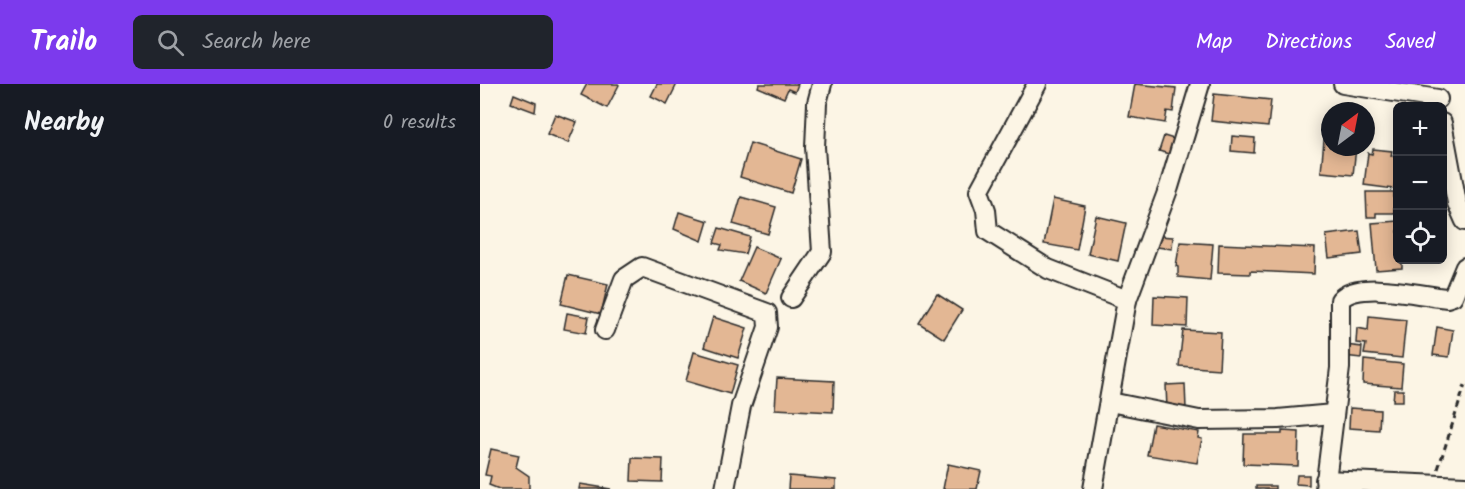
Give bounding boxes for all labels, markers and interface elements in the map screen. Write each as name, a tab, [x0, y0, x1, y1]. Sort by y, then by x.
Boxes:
search box	[133, 15, 553, 69]
text: Trailo	[30, 20, 97, 65]
text: Search here	[202, 25, 311, 60]
icon: search	[154, 26, 187, 59]
text: Map	[1196, 26, 1232, 59]
text: Directions	[1265, 26, 1352, 59]
text: Saved	[1385, 26, 1435, 59]
text: Nearby	[24, 102, 104, 144]
north arrow	[1321, 102, 1375, 156]
map controls	[1393, 102, 1447, 264]
button: +	[1393, 102, 1447, 156]
text: 0 results	[383, 107, 456, 139]
button: −	[1393, 156, 1447, 210]
button: locate	[1393, 210, 1447, 264]

